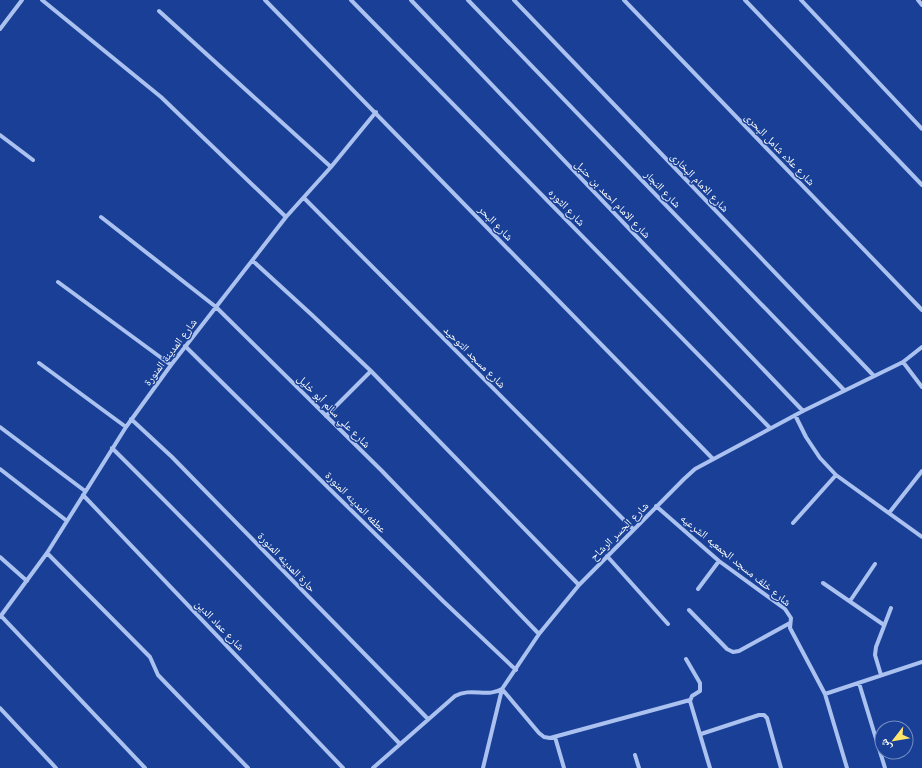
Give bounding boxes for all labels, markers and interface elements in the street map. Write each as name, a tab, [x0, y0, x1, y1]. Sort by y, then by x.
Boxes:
street label: شارع علاء شامل البحرى	[742, 110, 818, 188]
street label: شارع الامام البخارى	[668, 149, 732, 215]
street label: شارع الامام احمد بن حنبل	[572, 157, 654, 241]
street label: شارع النجار	[641, 167, 684, 211]
street label: شارع الثوره	[546, 185, 588, 229]
street label: شارع البحر	[475, 202, 516, 244]
street label: شارع المدينة المنورة	[140, 316, 200, 388]
street label: شارع مسجد التوحيد	[441, 323, 509, 391]
street label: شارع علي سالم أبو خليل	[293, 371, 374, 452]
street label: عطفه المدينه المنورة	[322, 468, 390, 536]
street label: شارع الجسر الرشاح	[587, 499, 651, 563]
street label: شارع خلف مسجد الجمعيه الشرعيه	[678, 511, 794, 609]
street label: حارة المدينه المنورة	[255, 529, 319, 595]
street label: شارع عماد الدين	[192, 597, 248, 653]
north arrow	[874, 720, 914, 760]
text: ش	[876, 736, 895, 754]

